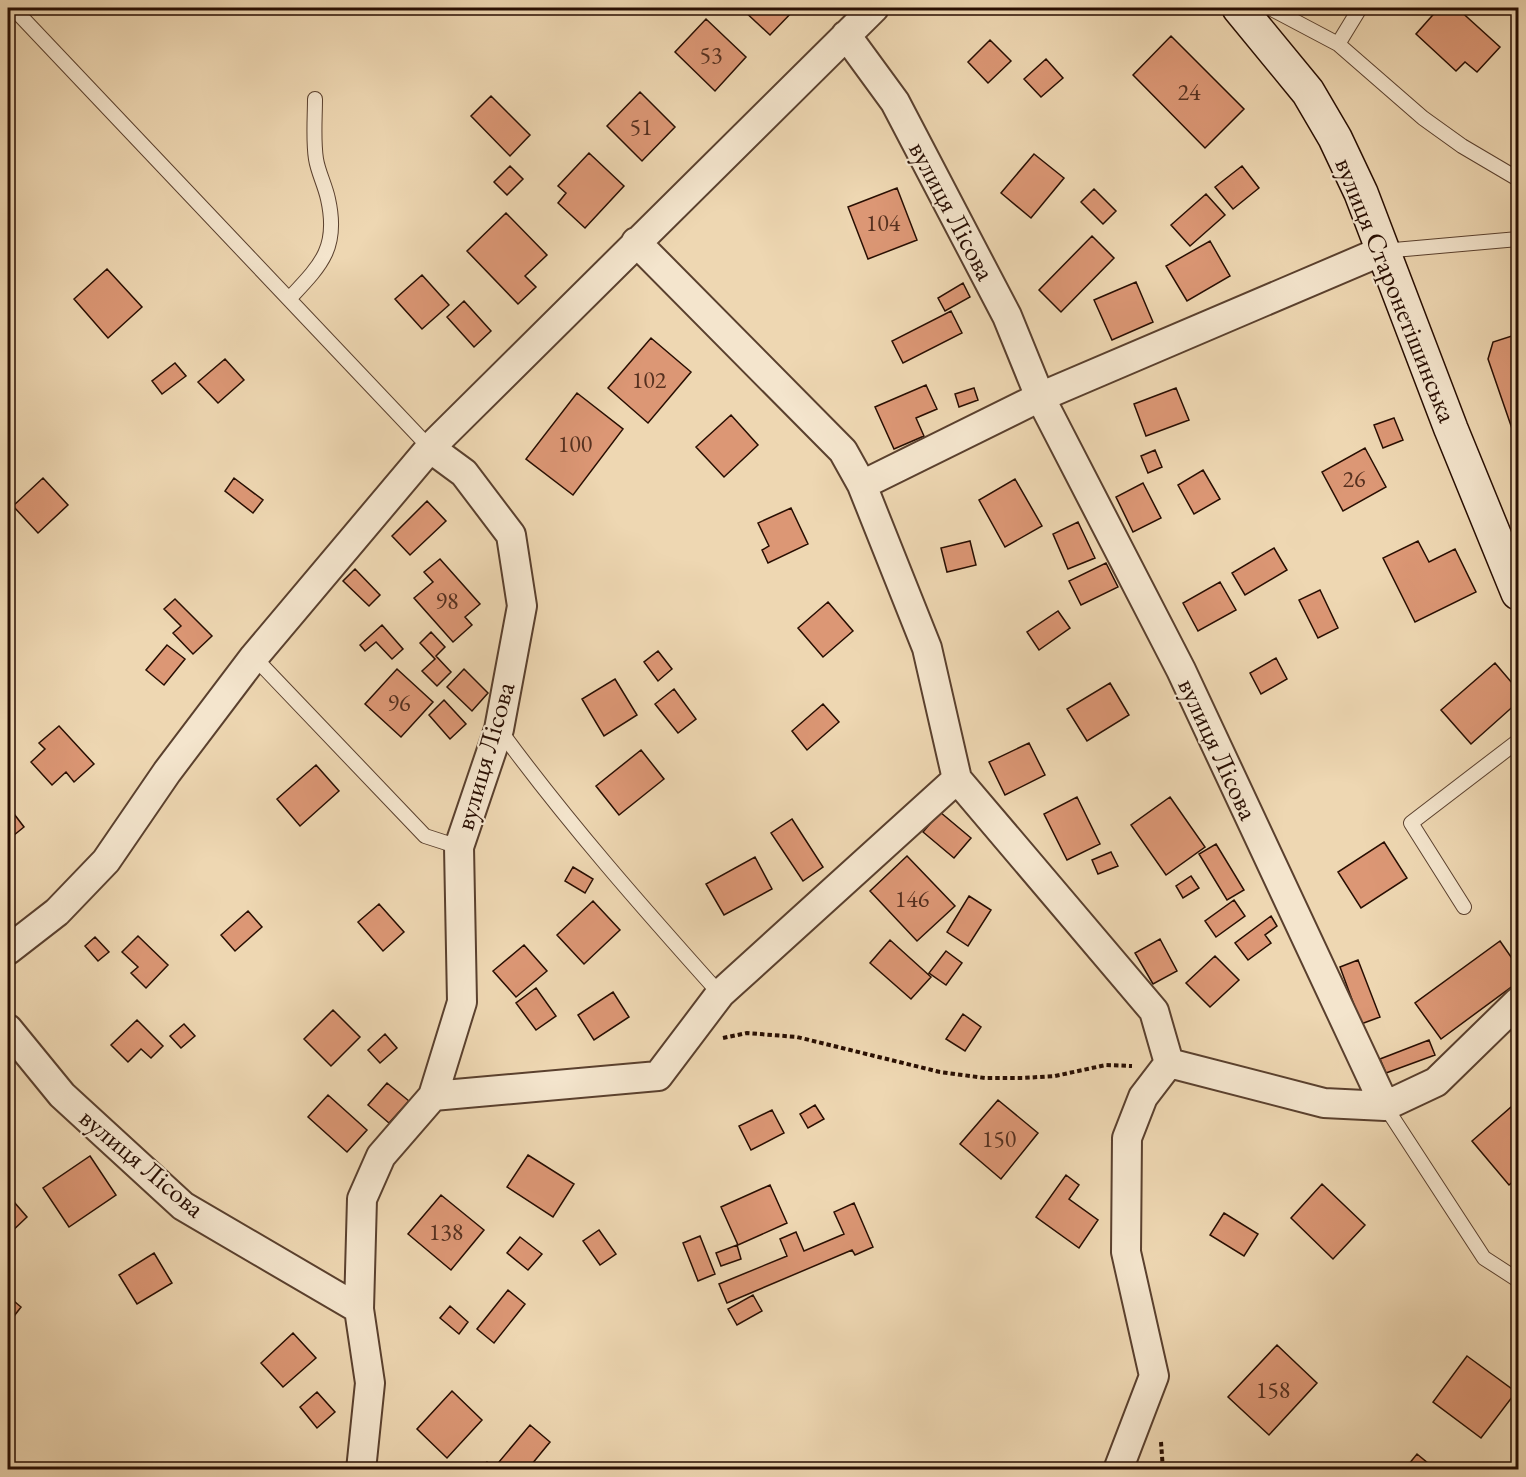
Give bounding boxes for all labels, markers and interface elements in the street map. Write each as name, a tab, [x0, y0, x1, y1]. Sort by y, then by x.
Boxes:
house number: 53	[699, 39, 723, 70]
house number: 24	[1177, 76, 1201, 107]
house number: 51	[629, 111, 653, 142]
street label: вулиця Лісова	[901, 135, 1004, 287]
street label: вулиця Старонетішинська	[1327, 152, 1466, 428]
house number: 104	[866, 207, 901, 238]
house number: 102	[632, 364, 667, 395]
house number: 100	[558, 428, 592, 459]
house number: 26	[1342, 463, 1366, 494]
house number: 98	[435, 585, 459, 616]
street label: вулиця Лісова	[1170, 672, 1267, 826]
street label: вулиця Лісова	[447, 677, 522, 834]
house number: 96	[387, 687, 411, 718]
house number: 146	[895, 883, 929, 914]
street label: вулиця Лісова	[73, 1100, 212, 1225]
house number: 150	[982, 1123, 1016, 1154]
house number: 138	[429, 1216, 463, 1247]
house number: 158	[1256, 1374, 1290, 1405]

